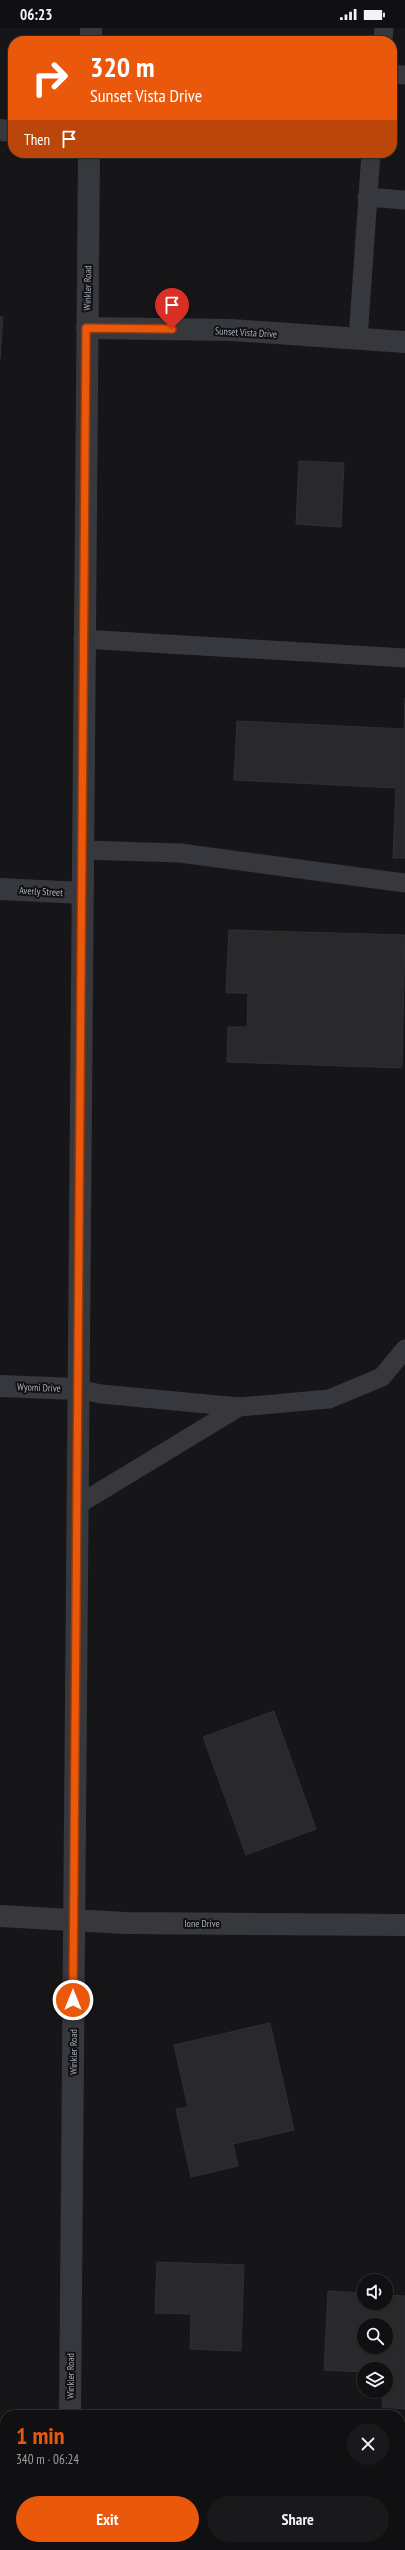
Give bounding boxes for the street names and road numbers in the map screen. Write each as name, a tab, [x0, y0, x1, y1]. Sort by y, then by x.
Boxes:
street label: Winkler Road	[81, 265, 94, 311]
street label: Sunset Vista Drive	[214, 324, 277, 341]
street label: Averly Street	[19, 884, 63, 899]
street label: Wyomi Drive	[17, 1380, 61, 1395]
street label: Ione Drive	[184, 1917, 220, 1930]
street label: Winkler Road	[67, 2029, 80, 2075]
street label: Winkler Road	[64, 2353, 77, 2399]

